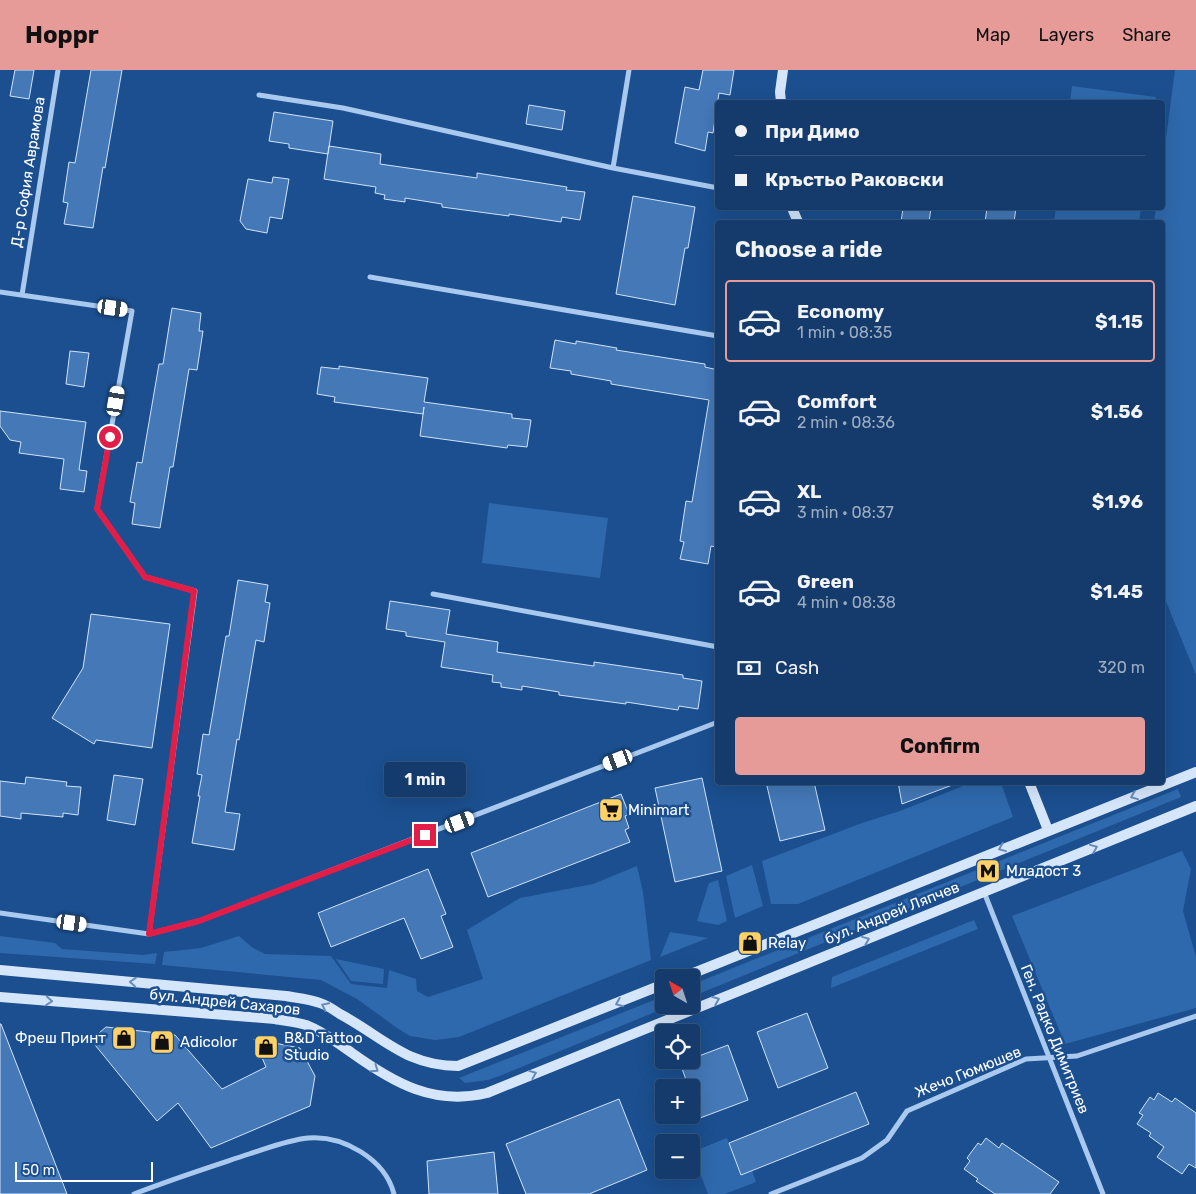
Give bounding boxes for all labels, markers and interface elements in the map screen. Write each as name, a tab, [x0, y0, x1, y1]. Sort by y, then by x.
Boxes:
text: Hoppr	[25, 21, 99, 49]
text: Map	[976, 24, 1011, 46]
text: Layers	[1039, 24, 1094, 46]
text: Share	[1122, 24, 1171, 46]
street label: Д-р София Аврамова	[7, 95, 49, 249]
text: При Димо	[765, 120, 860, 143]
text: Кръстьо Раковски	[765, 168, 944, 191]
text: Choose a ride	[735, 236, 882, 263]
car	[97, 298, 128, 318]
icon: car	[737, 299, 782, 344]
text: Economy	[797, 300, 884, 323]
text: $1.15	[1095, 310, 1143, 333]
text: 1 min · 08:35	[797, 323, 892, 342]
car	[106, 385, 125, 417]
icon: car	[737, 389, 782, 434]
text: Comfort	[797, 390, 877, 413]
text: $1.56	[1091, 400, 1143, 423]
text: 2 min · 08:36	[797, 413, 895, 432]
route start	[99, 426, 121, 448]
icon: car	[737, 479, 782, 524]
text: XL	[797, 480, 821, 503]
text: $1.96	[1092, 490, 1143, 513]
text: 3 min · 08:37	[797, 503, 894, 522]
icon: car	[737, 569, 782, 614]
text: Green	[797, 570, 854, 593]
text: $1.45	[1090, 580, 1143, 603]
text: 4 min · 08:38	[797, 593, 896, 612]
icon: cash	[735, 654, 763, 682]
text: Cash	[775, 656, 819, 679]
text: 320 m	[1098, 658, 1145, 677]
button: Confirm	[735, 717, 1145, 775]
car	[601, 748, 634, 772]
callout: 1 min	[384, 762, 466, 798]
text: 1 min	[405, 770, 445, 789]
one-way arrow	[1131, 790, 1139, 800]
supermarket icon: Minimart	[598, 797, 624, 823]
place label: Minimart	[628, 801, 690, 819]
car	[443, 810, 476, 834]
route end	[414, 824, 436, 846]
one-way arrow	[999, 843, 1007, 853]
one-way arrow	[1089, 843, 1098, 854]
metro station icon: Младост 3	[975, 858, 1001, 884]
place label: Младост 3	[1006, 862, 1081, 880]
street label: бул. Андрей Ляпчев	[822, 878, 962, 948]
car	[56, 913, 87, 933]
shop icon: Relay	[737, 930, 763, 956]
place label: Relay	[768, 934, 806, 952]
one-way arrow	[861, 935, 870, 946]
street label: Ген. Радко Димитриев	[1017, 962, 1093, 1116]
north arrow	[655, 969, 700, 1014]
map controls	[655, 969, 700, 1179]
one-way arrow	[128, 977, 136, 988]
street label: бул. Андрей Сахаров	[149, 985, 301, 1019]
one-way arrow	[45, 995, 53, 1006]
one-way arrow	[711, 996, 720, 1007]
one-way arrow	[615, 997, 623, 1007]
one-way arrow	[322, 1002, 331, 1012]
button: locate	[655, 1024, 700, 1069]
shop icon: Фреш Принт	[111, 1025, 137, 1051]
place label: Фреш Принт	[15, 1029, 106, 1047]
shop icon: Adicolor	[149, 1029, 175, 1055]
place label: B&D Tattoo Studio	[284, 1029, 363, 1064]
place label: Adicolor	[180, 1033, 238, 1051]
shop icon: B&D Tattoo Studio	[253, 1034, 279, 1060]
street label: Жечо Гюмюшев	[912, 1042, 1024, 1102]
one-way arrow	[369, 1063, 379, 1072]
one-way arrow	[528, 1070, 536, 1080]
button: +	[655, 1079, 700, 1124]
button: −	[655, 1134, 700, 1179]
scale bar	[15, 1159, 152, 1182]
text: 50 m	[22, 1162, 55, 1179]

